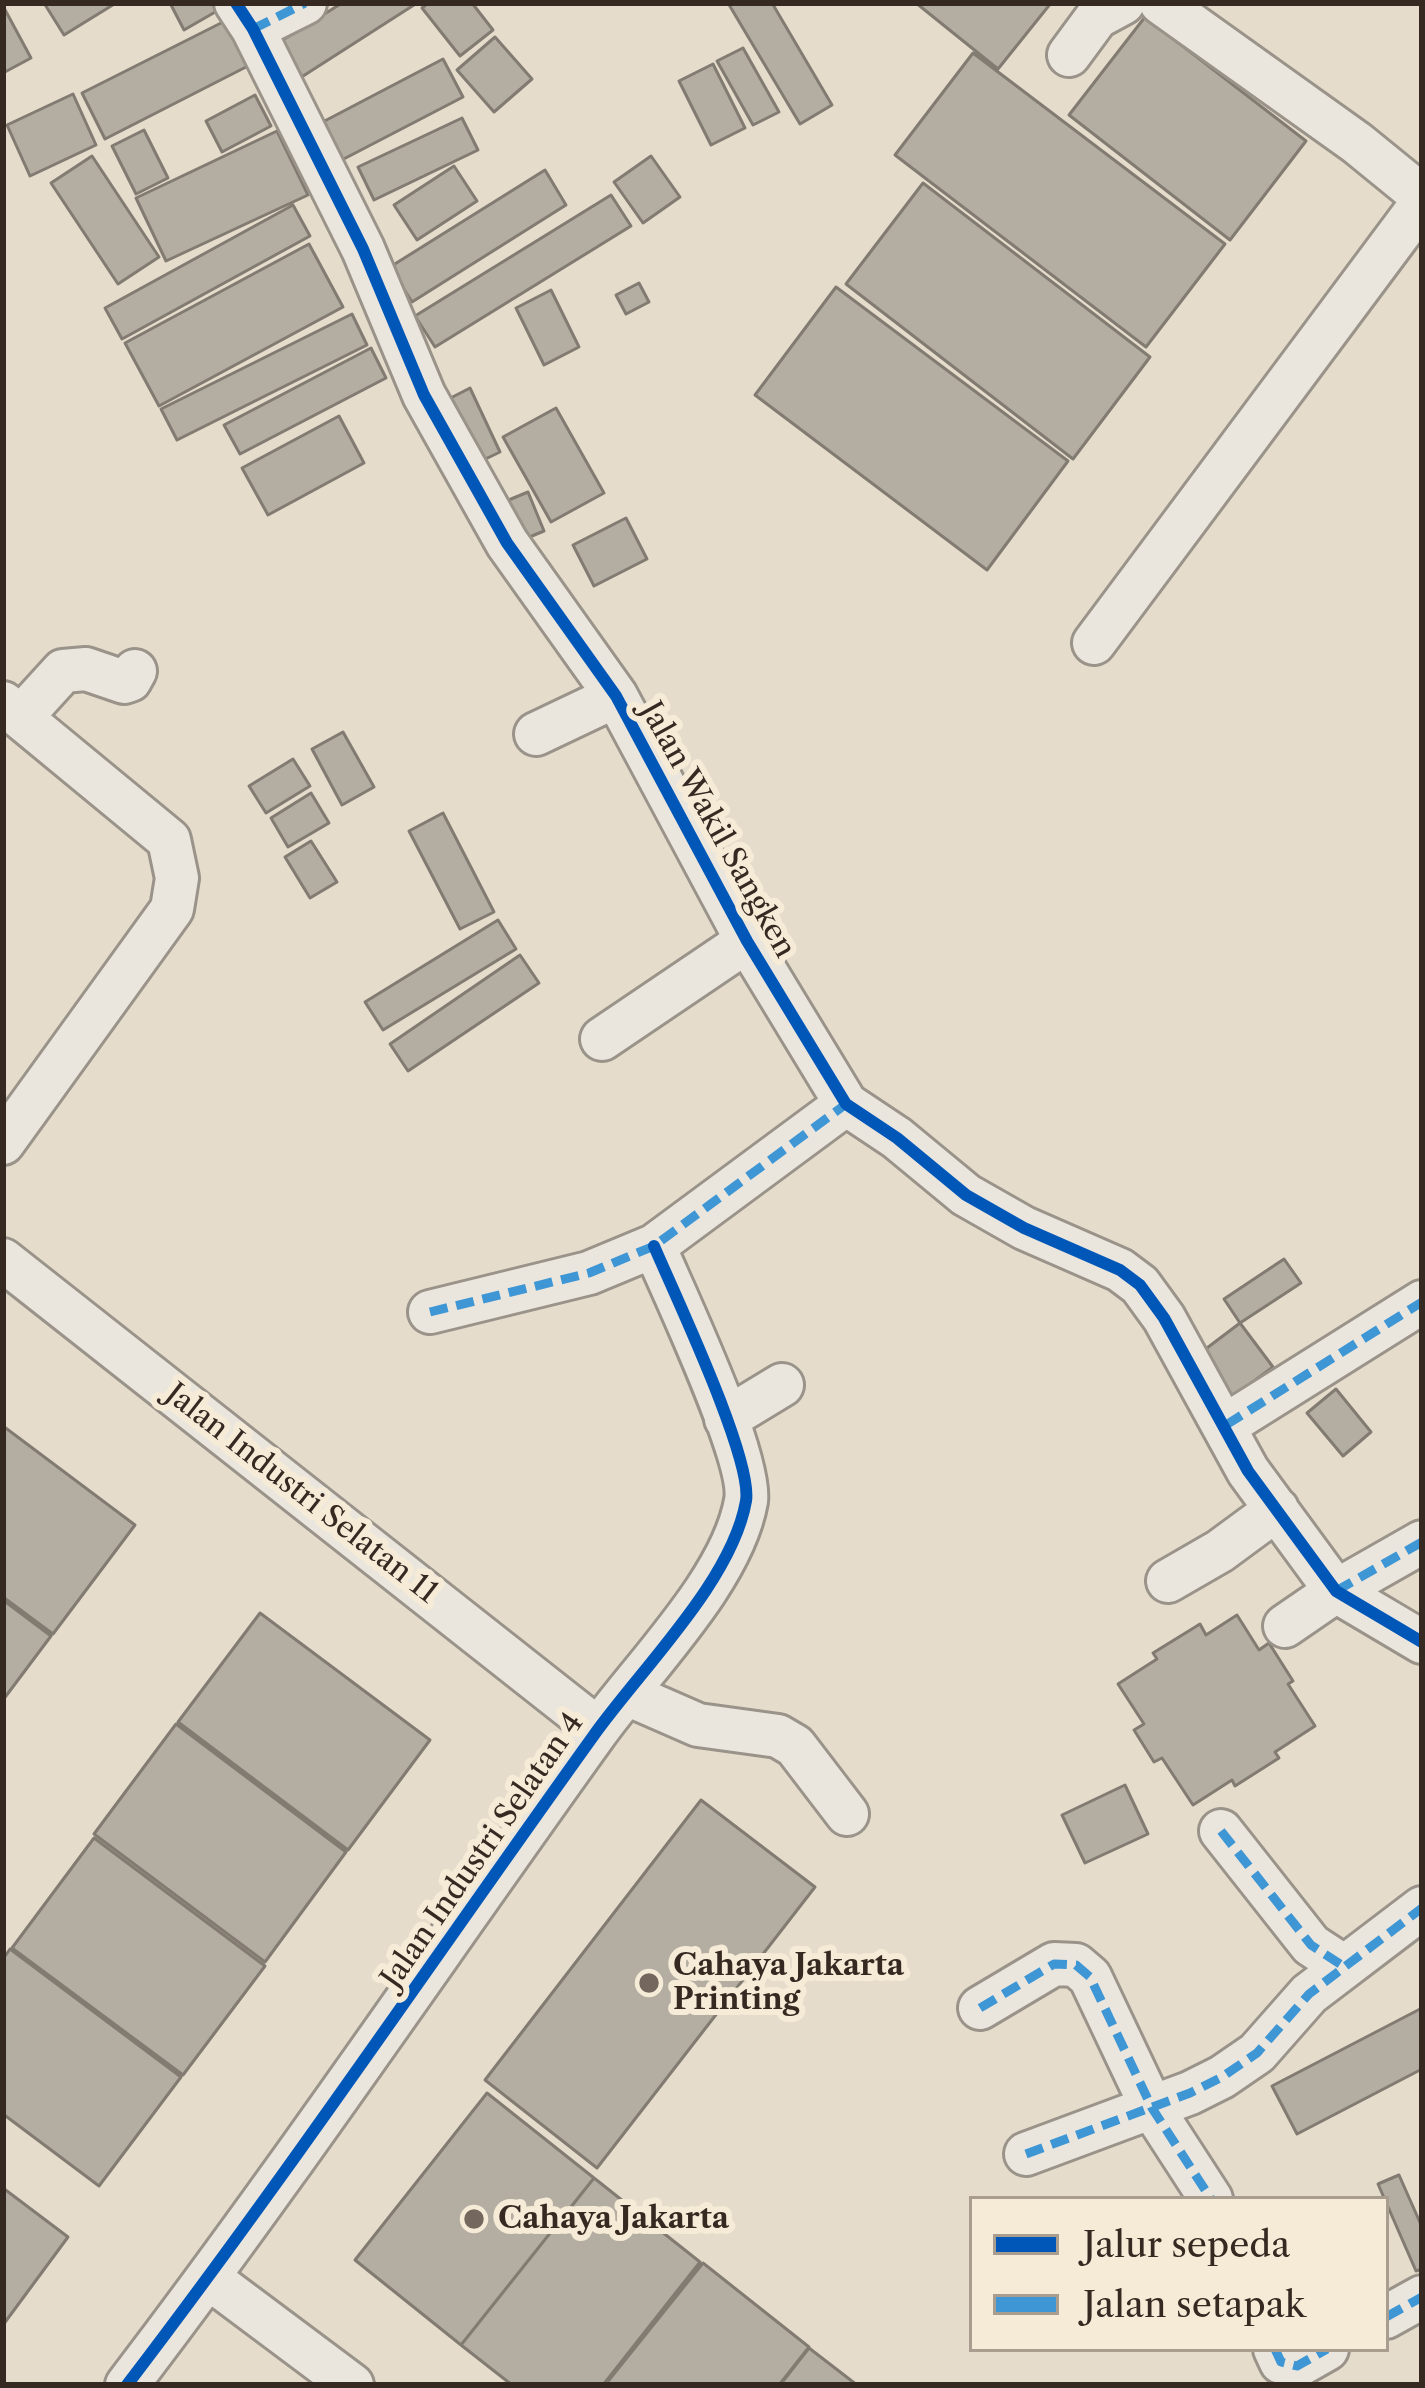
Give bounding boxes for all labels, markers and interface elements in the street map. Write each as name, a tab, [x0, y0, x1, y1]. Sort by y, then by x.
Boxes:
street label: Jalan Wakil Sangken	[632, 696, 802, 964]
street label: Jalan Industri Selatan 11	[158, 1377, 444, 1611]
street label: Jalan Industri Selatan 4	[374, 1706, 592, 1996]
place label: Cahaya Jakarta Printing	[673, 1948, 904, 2018]
marker: Cahaya Jakarta Printing	[636, 1970, 662, 1996]
legend	[969, 2196, 1389, 2352]
place label: Cahaya Jakarta	[498, 2201, 729, 2237]
marker: Cahaya Jakarta	[461, 2206, 487, 2232]
text: Jalur sepeda	[1083, 2222, 1290, 2266]
text: Jalan setapak	[1083, 2282, 1306, 2326]

